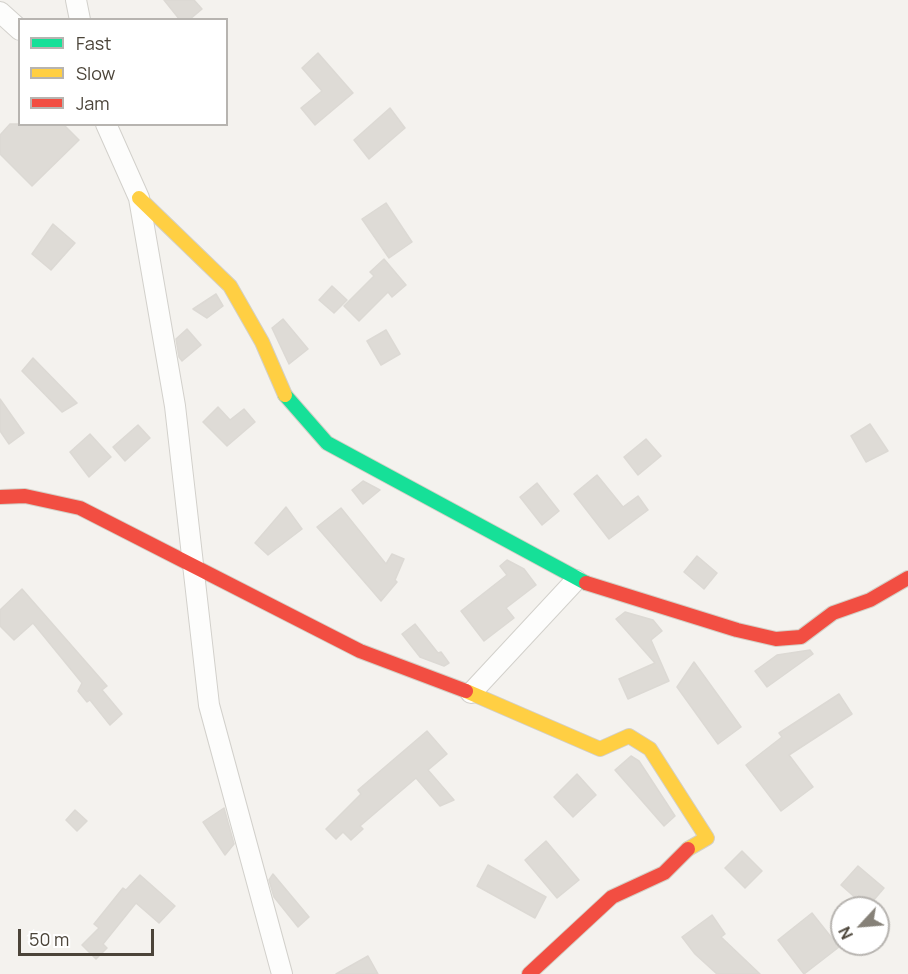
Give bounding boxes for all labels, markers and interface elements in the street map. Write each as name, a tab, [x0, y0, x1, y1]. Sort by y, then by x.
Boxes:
legend	[18, 18, 228, 126]
text: Fast	[76, 31, 111, 55]
text: Slow	[76, 61, 115, 85]
text: Jam	[76, 91, 110, 115]
north arrow	[830, 896, 890, 956]
scale bar	[21, 917, 158, 955]
text: N	[833, 923, 858, 943]
text: 50 m	[29, 927, 69, 951]

